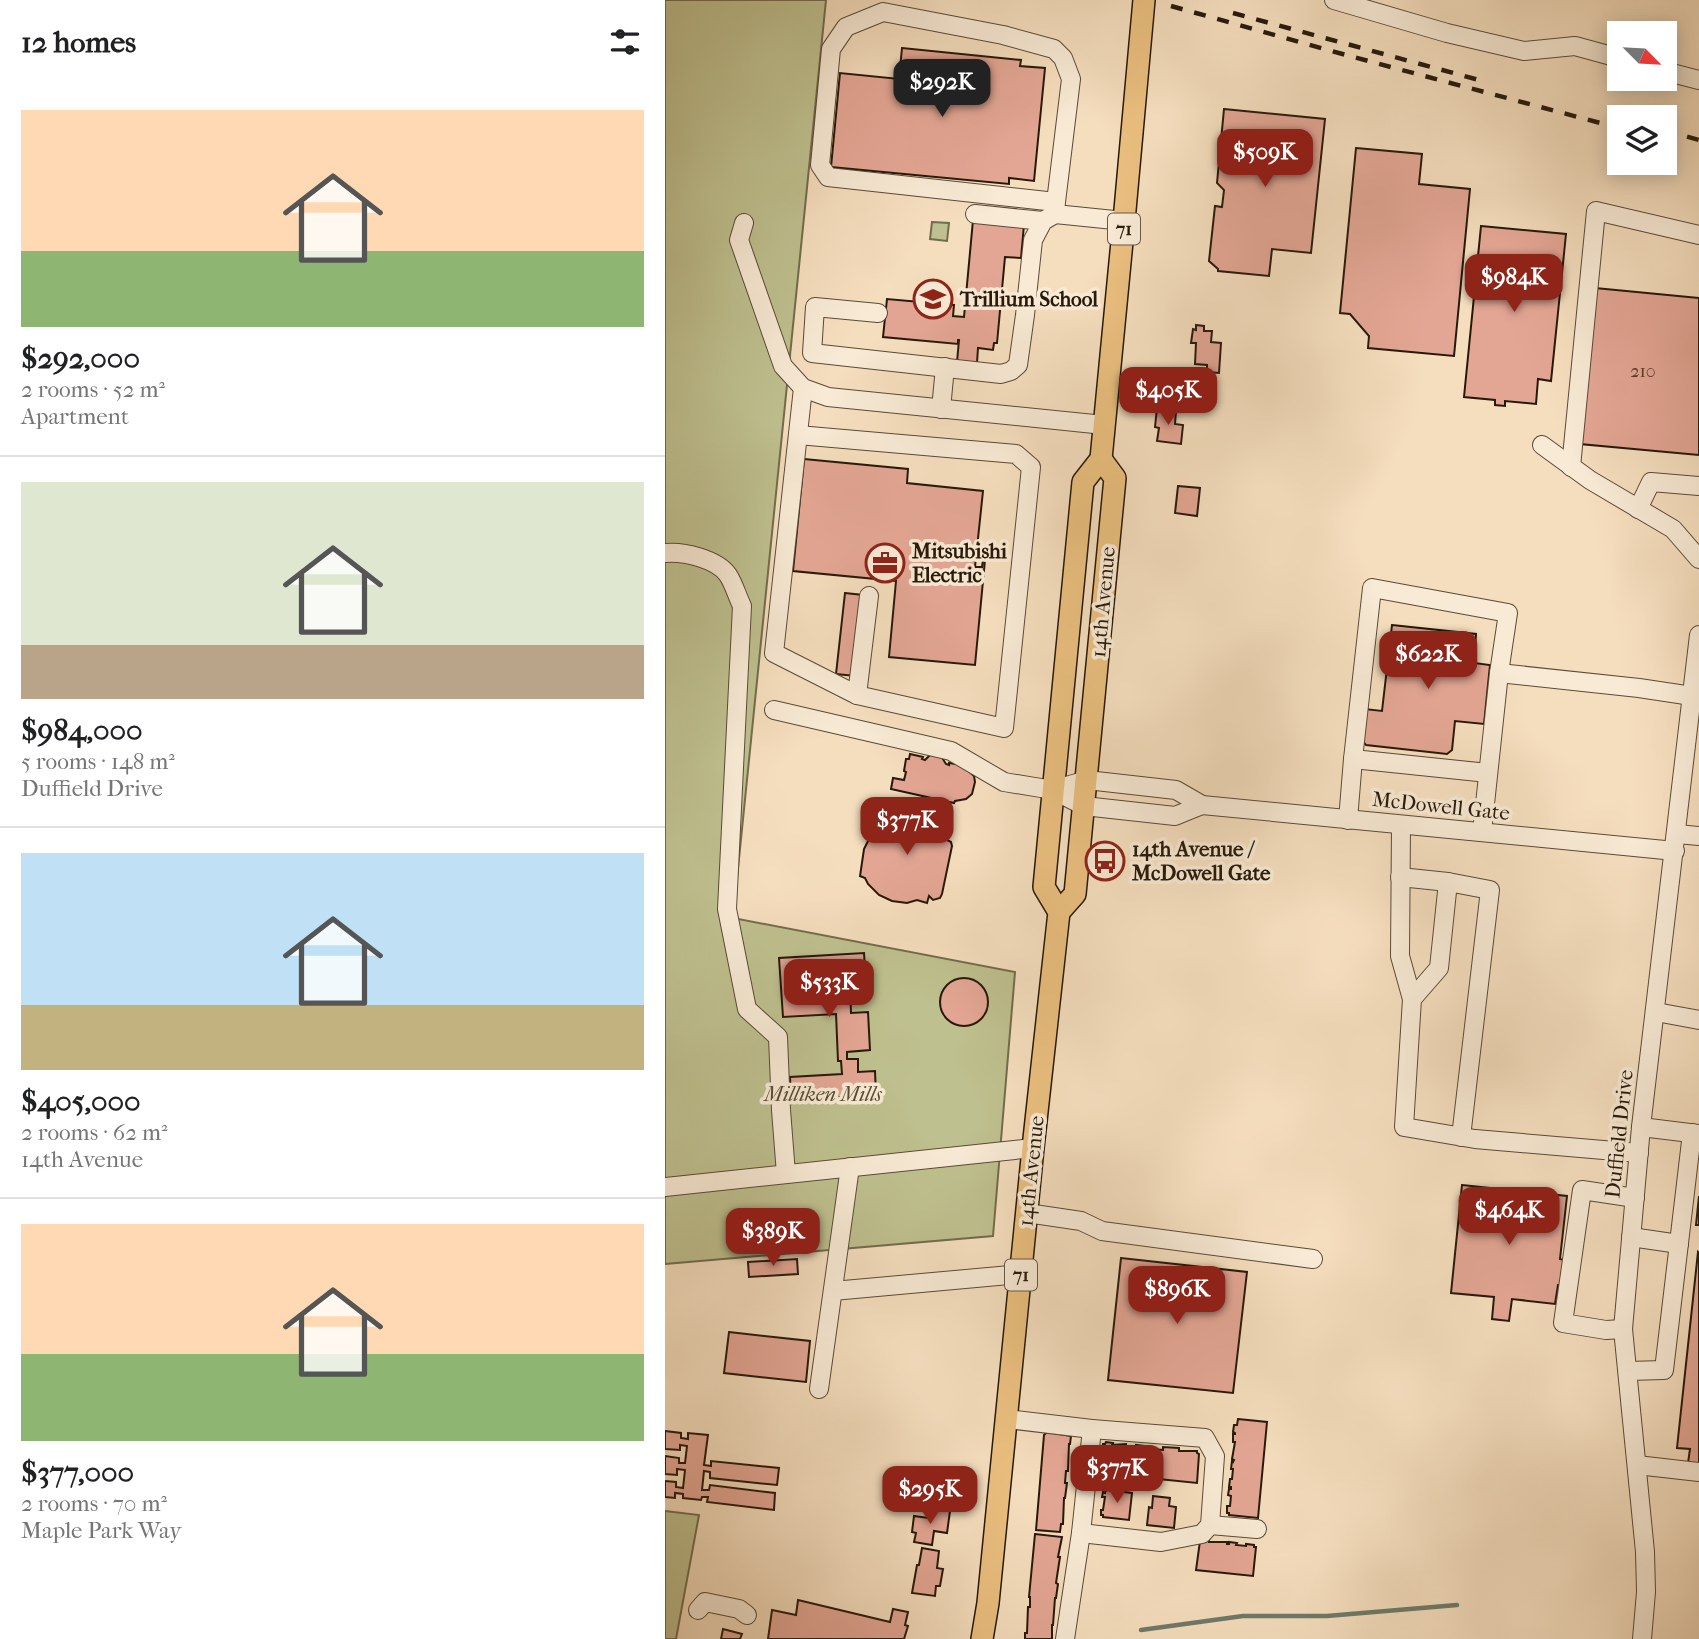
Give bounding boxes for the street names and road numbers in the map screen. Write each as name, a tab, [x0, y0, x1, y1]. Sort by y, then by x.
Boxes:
road number: 71	[1108, 214, 1140, 244]
street label: 14th Avenue	[1086, 545, 1120, 659]
street label: McDowell Gate	[1371, 787, 1511, 825]
street label: Duffield Drive	[1600, 1068, 1638, 1200]
street label: 14th Avenue	[1013, 1114, 1049, 1228]
road number: 71	[1005, 1260, 1037, 1290]

